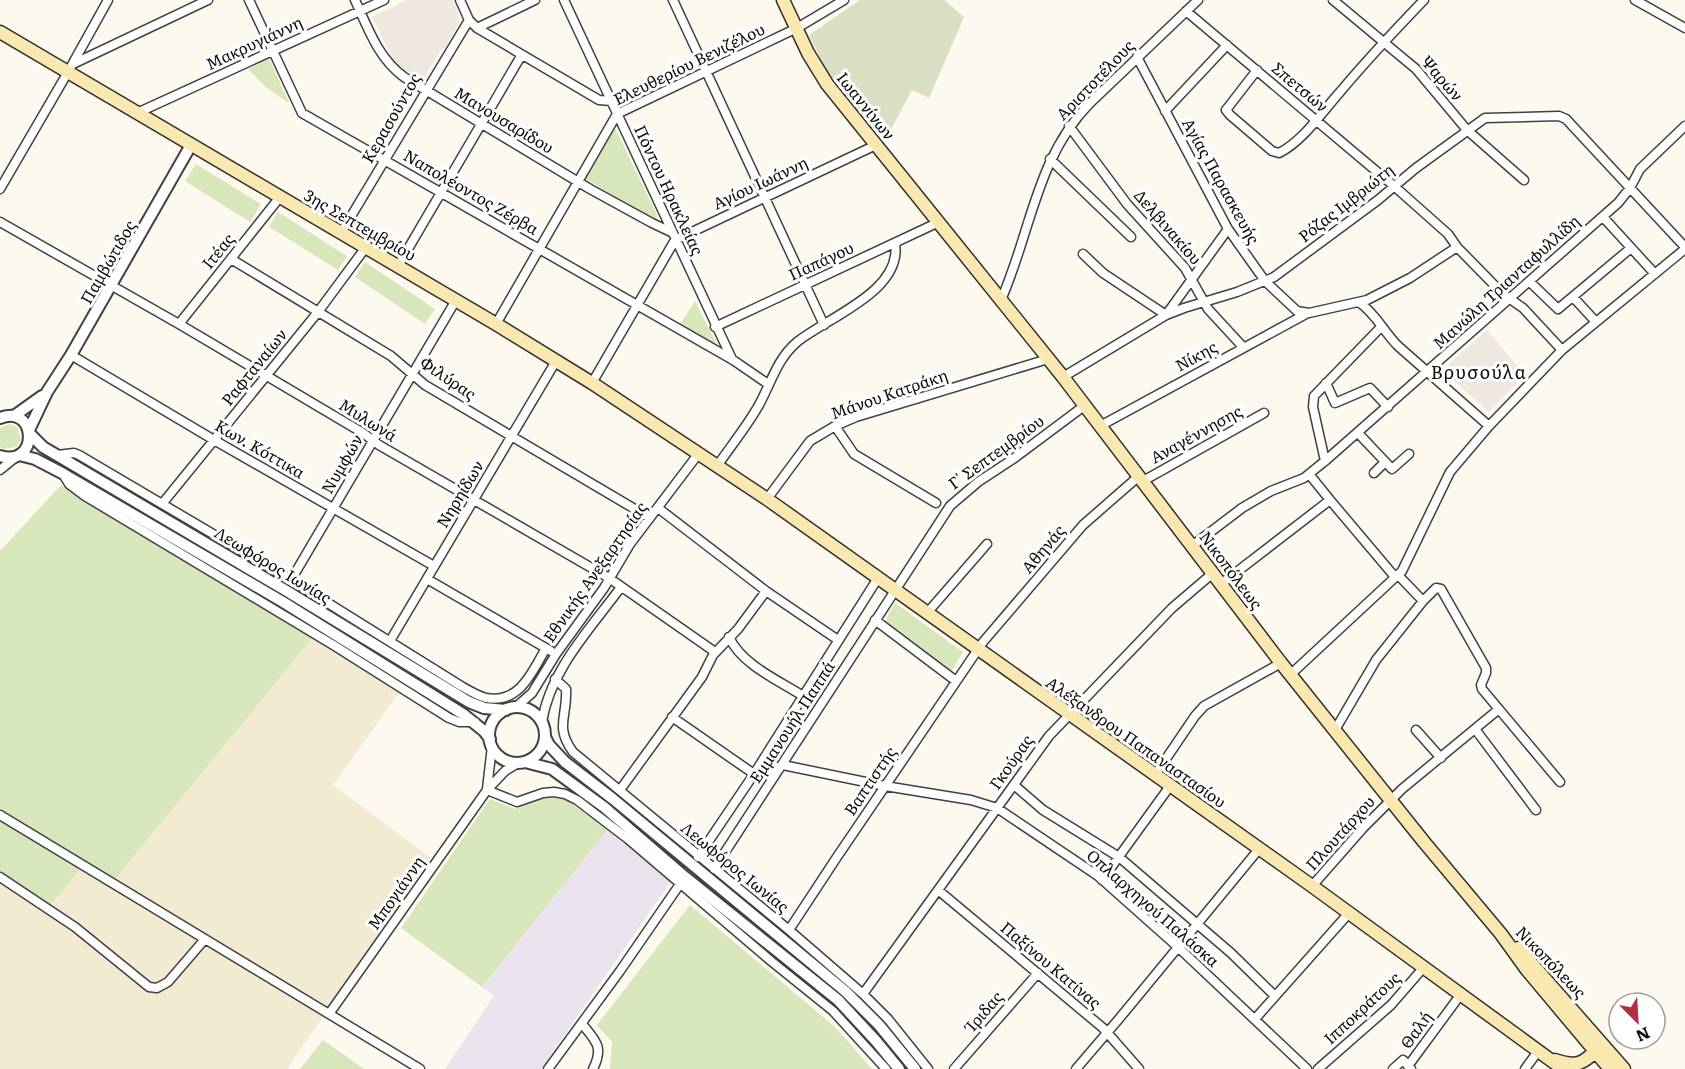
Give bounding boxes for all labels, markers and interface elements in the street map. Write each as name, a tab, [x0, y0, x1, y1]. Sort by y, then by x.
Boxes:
street label: Μακρυγιάννη	[201, 9, 306, 75]
street label: Ελευθερίου Βενιζέλου	[609, 16, 768, 110]
street label: Αριστοτέλους	[1050, 34, 1139, 125]
street label: Ψαρών	[1416, 49, 1470, 106]
street label: Σπετσών	[1267, 55, 1334, 117]
street label: Ιωαννίνων	[832, 66, 902, 145]
street label: Κερασούντος	[355, 68, 426, 167]
street label: Μανουσαρίδου	[450, 80, 559, 158]
street label: Αγίας Παρασκευής	[1177, 113, 1267, 248]
street label: Πόντου Ηρακλείας	[629, 121, 711, 259]
street label: Ναπολέοντος Ζέρβα	[399, 143, 544, 240]
street label: Αγίου Ιωάννη	[708, 150, 811, 215]
street label: Ρόζας Ιμβριώτη	[1293, 157, 1398, 247]
street label: 3ης Σεπτεμβρίου	[300, 182, 421, 266]
street label: Δελβινακίου	[1129, 184, 1208, 269]
street label: Μανώλη Τριανταφυλλίδη	[1427, 209, 1584, 354]
street label: Παμβώτιδος	[73, 215, 141, 308]
street label: Ιτέας	[195, 227, 239, 274]
street label: Παπάγου	[784, 235, 857, 286]
street label: Ραφταναίων	[215, 323, 292, 410]
street label: Νίκης	[1170, 334, 1221, 376]
street label: Φιλύρας	[416, 350, 482, 405]
district label: Βρυσούλα	[1431, 358, 1527, 385]
street label: Μάνου Κατράκη	[827, 362, 950, 424]
street label: Μυλωνά	[335, 392, 402, 446]
street label: Αναγέννησης	[1145, 398, 1246, 468]
street label: Γ' Σεπτεμβρίου	[943, 408, 1048, 494]
street label: Κων. Κόττικα	[211, 413, 310, 484]
street label: Νυμφών	[314, 429, 368, 498]
street label: Νηρηίδων	[430, 455, 489, 532]
street label: Εθνικής Ανεξαρτησίας	[536, 496, 652, 647]
street label: Αθηνάς	[1015, 519, 1070, 578]
street label: Λεωφόρος Ιωνίας	[210, 520, 337, 609]
street label: Νικοπόλεως	[1194, 525, 1269, 614]
street label: Εμμανουήλ Παππά	[743, 656, 840, 787]
street label: Αλέξανδρου Παπαναστασίου	[1042, 670, 1231, 813]
street label: Γκούρας	[983, 729, 1038, 794]
street label: Βαπτιστής	[837, 741, 901, 820]
street label: Πλουτάρχου	[1299, 790, 1379, 875]
street label: Λεωφόρος Ιωνίας	[676, 815, 795, 917]
street label: Οπλαρχηγού Παλάσκα	[1082, 843, 1225, 972]
street label: Μπογιάννη	[361, 851, 429, 934]
street label: Παξίνου Κατίνας	[996, 915, 1107, 1014]
street label: Νικοπόλεως	[1511, 920, 1592, 1003]
street label: Ιπποκράτους	[1318, 965, 1405, 1049]
street label: Ίριδας	[957, 985, 1007, 1038]
north arrow	[1607, 991, 1667, 1051]
street label: Θαλή	[1393, 1006, 1437, 1053]
text: N	[1632, 1022, 1655, 1049]

